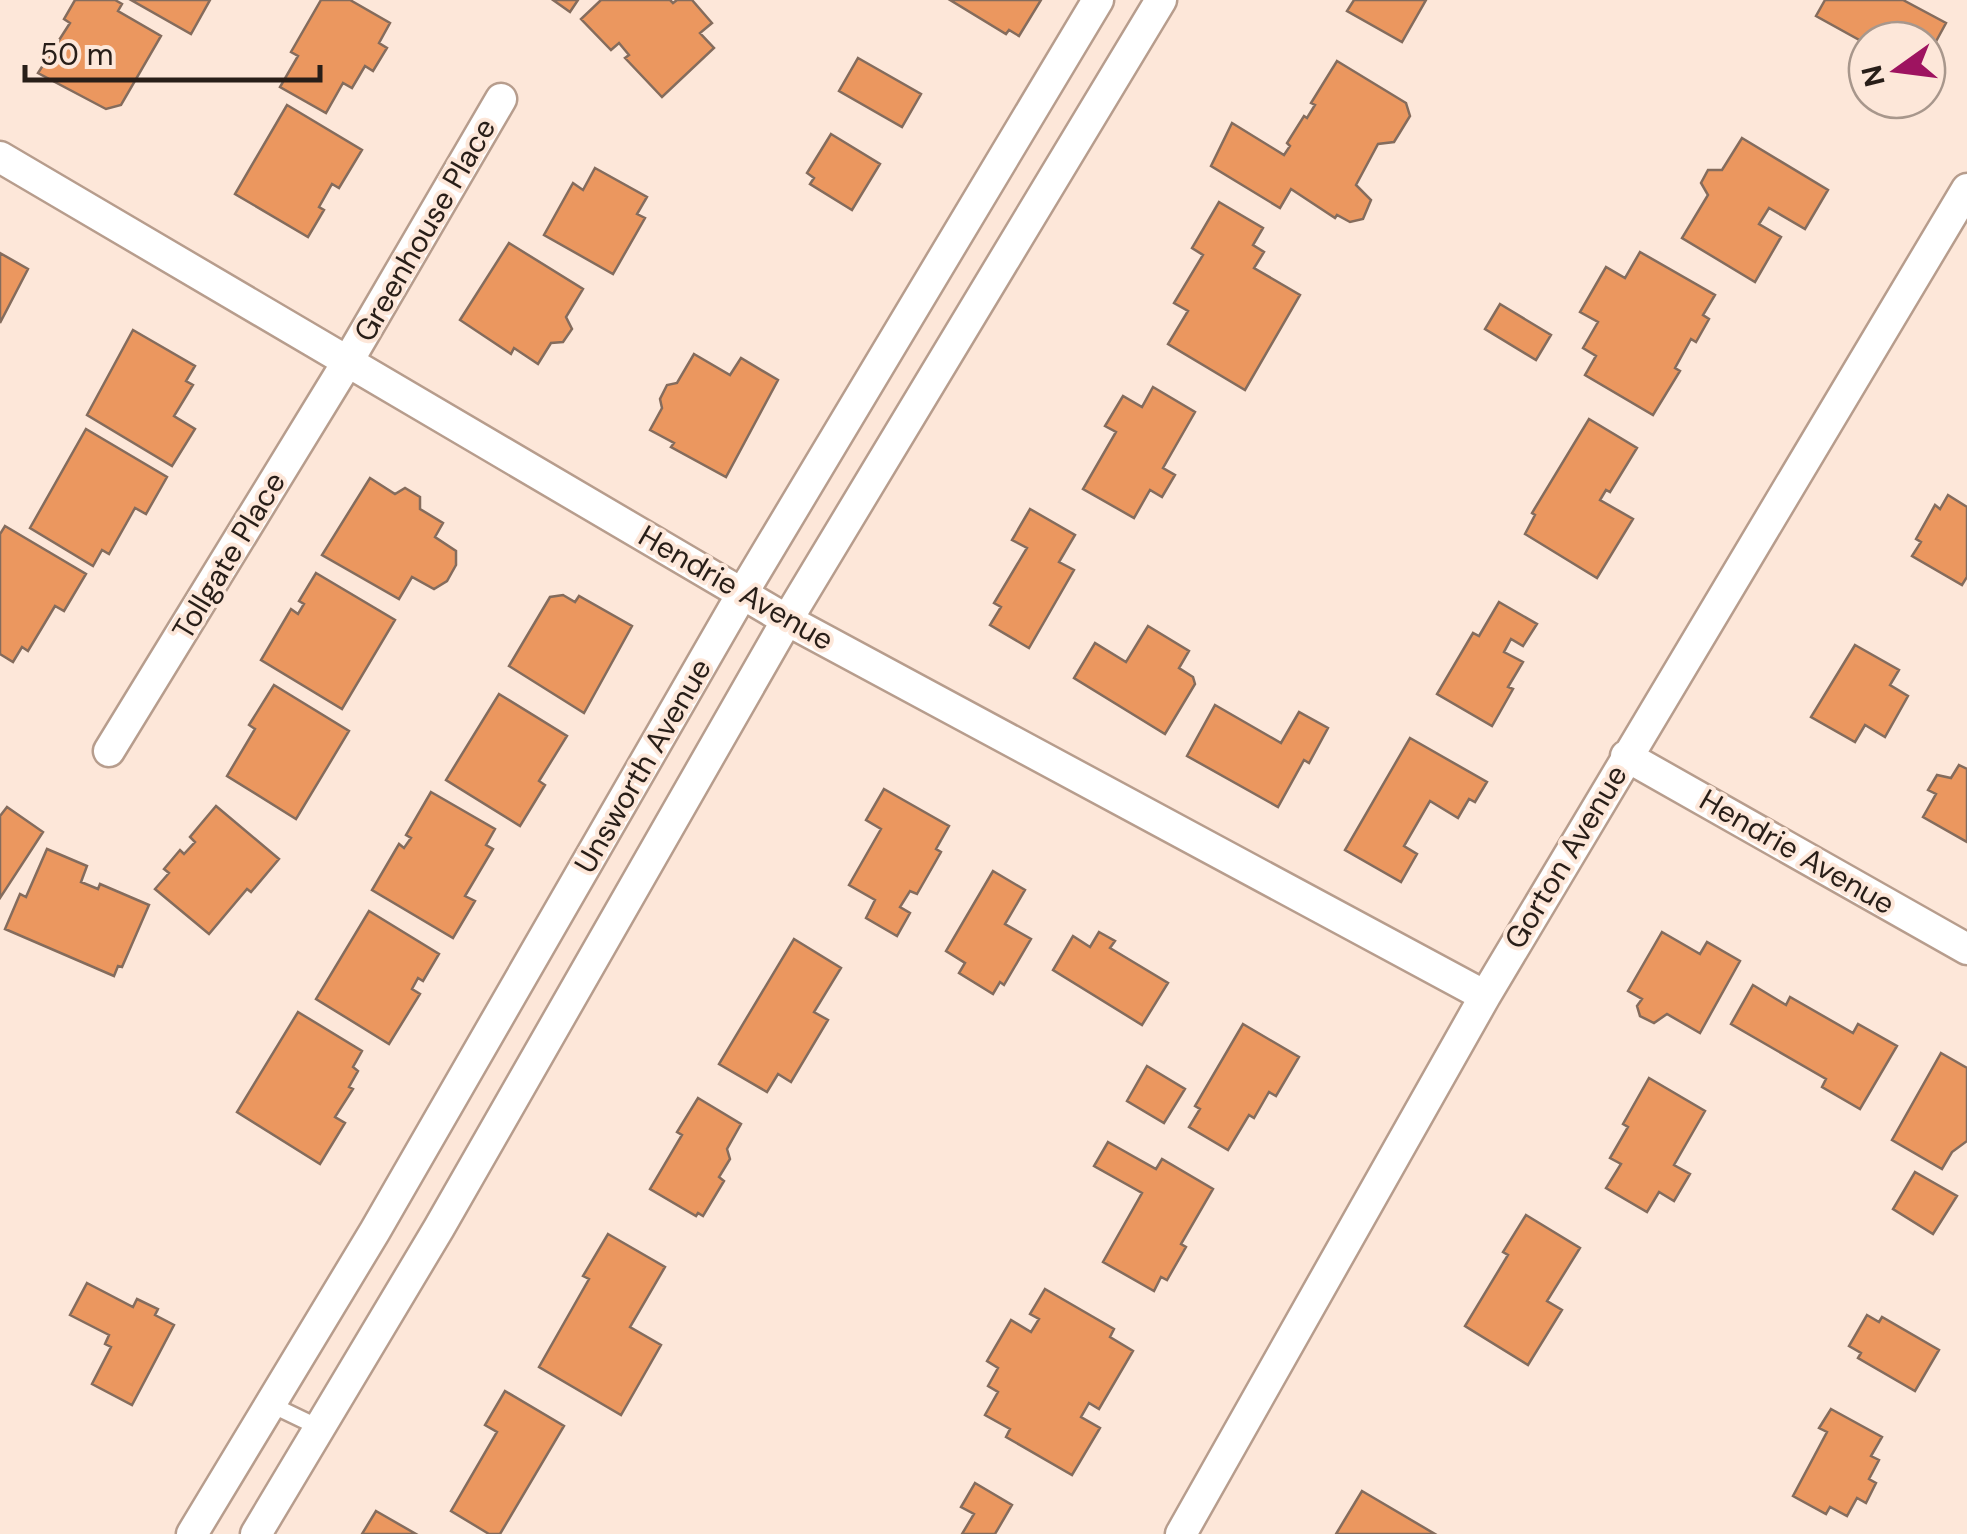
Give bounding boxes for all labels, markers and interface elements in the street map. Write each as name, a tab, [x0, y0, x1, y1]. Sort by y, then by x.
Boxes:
scale bar	[25, 20, 320, 82]
north arrow	[1847, 20, 1947, 120]
text: 50 m	[40, 35, 114, 74]
text: N	[1853, 62, 1894, 90]
street label: Greenhouse Place	[345, 111, 504, 348]
street label: Tollgate Place	[163, 465, 294, 647]
street label: Hendrie Avenue	[632, 516, 841, 659]
street label: Unsworth Avenue	[565, 651, 720, 880]
street label: Gorton Avenue	[1495, 758, 1636, 956]
street label: Hendrie Avenue	[1693, 780, 1902, 923]

